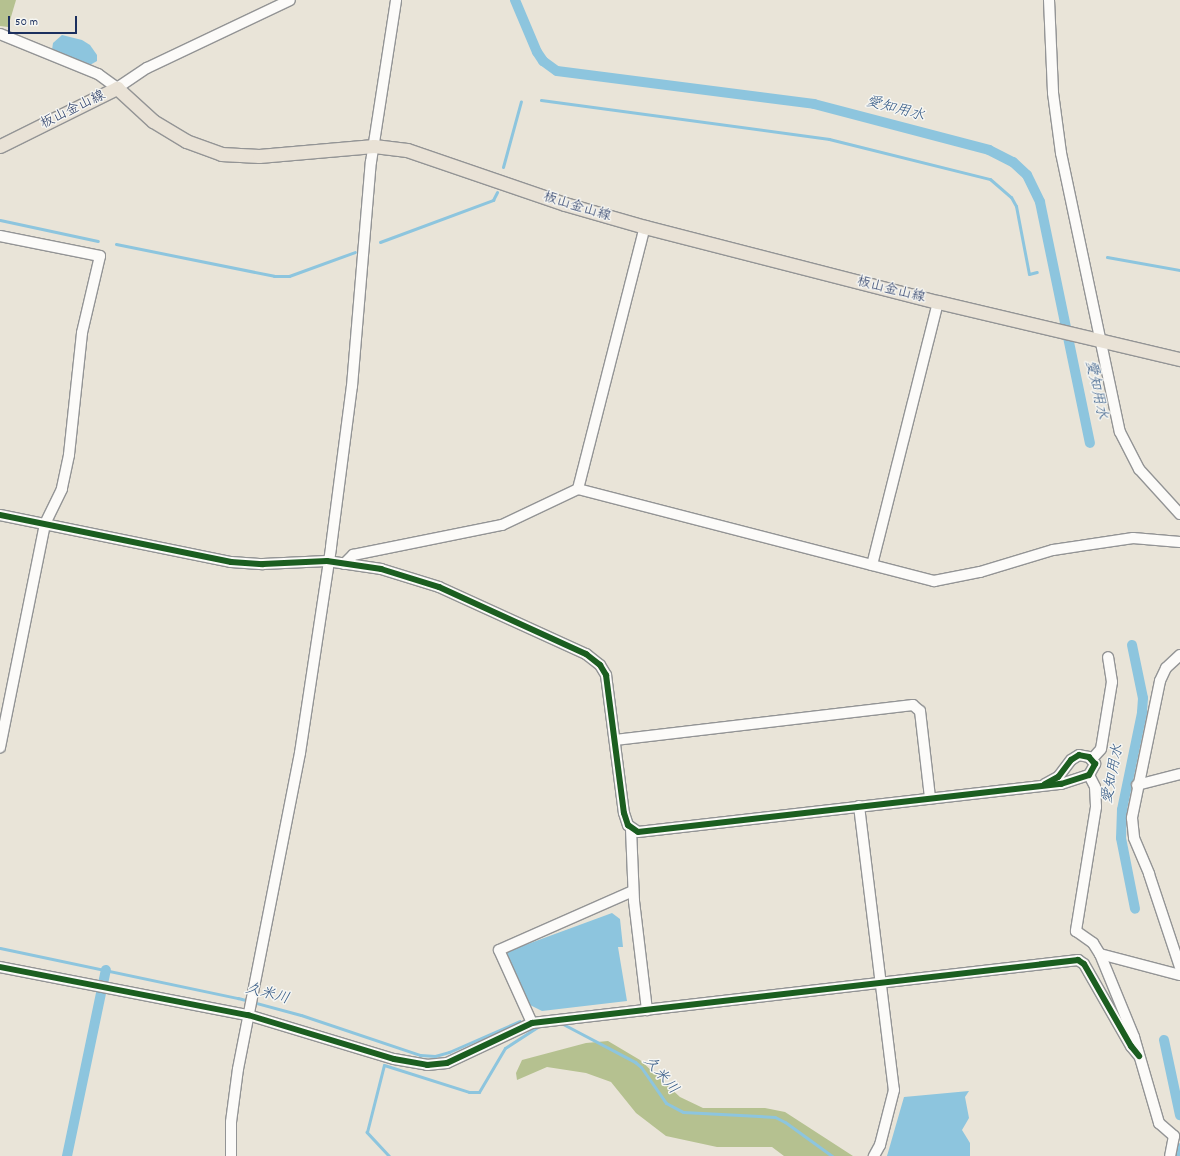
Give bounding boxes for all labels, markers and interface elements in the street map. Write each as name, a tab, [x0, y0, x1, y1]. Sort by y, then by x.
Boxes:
scale bar	[10, 8, 79, 34]
text: 50 m	[15, 14, 38, 31]
street label: 板山金山線	[38, 87, 108, 133]
water label: 愛知用水	[864, 94, 926, 126]
street label: 板山金山線	[541, 189, 613, 225]
street label: 板山金山線	[855, 273, 927, 307]
water label: 愛知用水	[1080, 359, 1110, 421]
water label: 愛知用水	[1099, 743, 1129, 805]
water label: 久米川	[243, 980, 291, 1010]
water label: 久米川	[638, 1053, 682, 1099]

